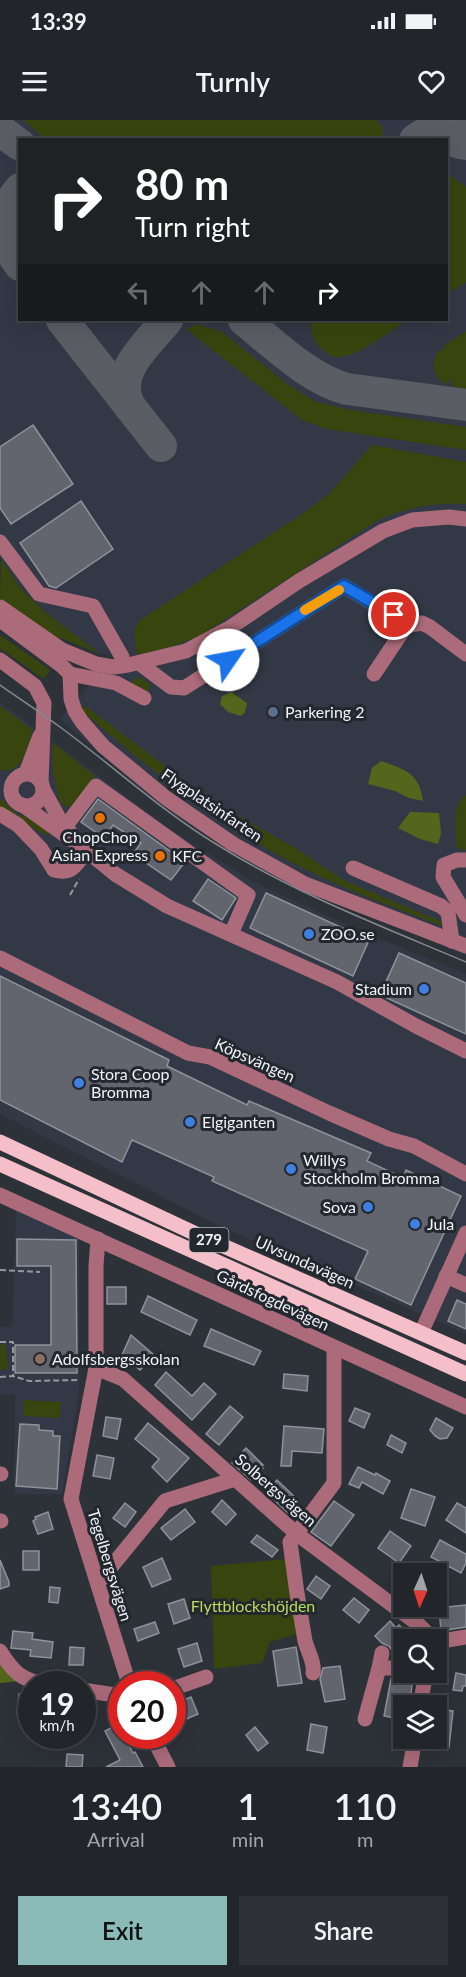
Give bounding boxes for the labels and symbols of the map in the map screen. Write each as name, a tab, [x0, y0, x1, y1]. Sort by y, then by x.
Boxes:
pin	[368, 589, 419, 640]
position arrow	[196, 628, 260, 692]
place label: Parkering 2	[285, 702, 365, 721]
marker: Parkering 2	[266, 705, 280, 719]
street label: Flygplatsinfarten	[158, 764, 266, 845]
marker: ChopChop Asian Express	[93, 811, 107, 825]
place label: ChopChop Asian Express	[52, 827, 148, 864]
place label: KFC	[172, 846, 203, 865]
marker: KFC	[153, 849, 167, 863]
place label: ZOO.se	[321, 924, 375, 943]
marker: ZOO.se	[302, 927, 316, 941]
place label: Stadium	[355, 979, 412, 998]
marker: Stadium	[417, 982, 431, 996]
street label: Köpsvängen	[212, 1034, 298, 1086]
place label: Stora Coop Bromma	[91, 1064, 170, 1101]
marker: Stora Coop Bromma	[72, 1076, 86, 1090]
place label: Elgiganten	[202, 1112, 275, 1131]
marker: Elgiganten	[183, 1115, 197, 1129]
place label: Willys Stockholm Bromma	[303, 1150, 440, 1187]
marker: Willys Stockholm Bromma	[284, 1162, 298, 1176]
place label: Sova	[322, 1197, 356, 1216]
marker: Sova	[361, 1200, 375, 1214]
place label: Jula	[427, 1214, 454, 1233]
marker: Jula	[408, 1217, 422, 1231]
road number: 279	[190, 1228, 228, 1252]
street label: Ulvsundavägen	[253, 1231, 358, 1292]
street label: Gårdsfogdevägen	[214, 1265, 333, 1334]
place label: Adolfsbergsskolan	[52, 1349, 180, 1368]
marker: Adolfsbergsskolan	[33, 1352, 47, 1366]
street label: Solbergsvägen	[232, 1449, 321, 1530]
street label: Tegelbergsvägen	[84, 1507, 137, 1623]
north arrow	[393, 1563, 447, 1617]
park label: Flyttblockshöjden	[191, 1596, 315, 1615]
speed limit sign: 20	[108, 1671, 186, 1749]

